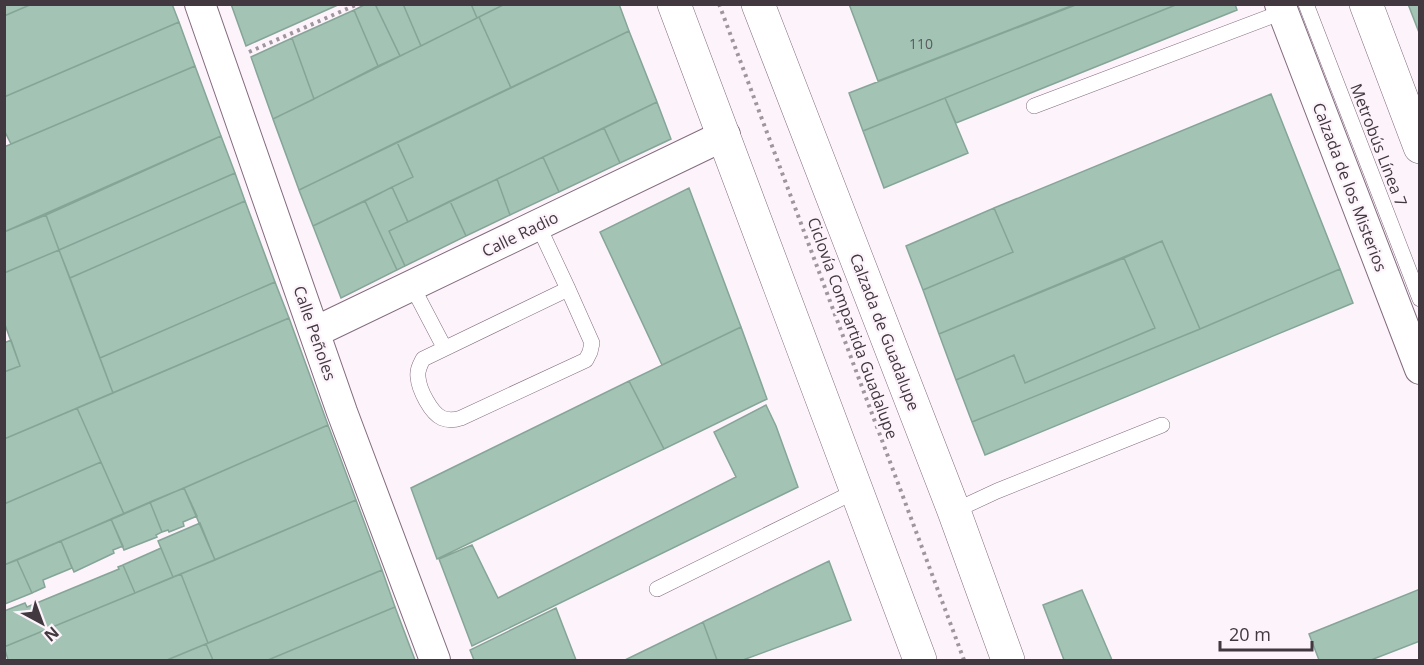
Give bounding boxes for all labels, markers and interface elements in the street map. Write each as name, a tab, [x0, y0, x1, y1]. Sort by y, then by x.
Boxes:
house number: 110	[909, 34, 933, 53]
street label: Metrobús Línea 7	[1345, 80, 1413, 210]
street label: Calzada de los Misterios	[1308, 99, 1392, 275]
street label: Calle Radio	[478, 206, 562, 262]
street label: Ciclovía Compartida Guadalupe	[803, 214, 903, 442]
street label: Calzada de Guadalupe	[845, 250, 925, 414]
street label: Calle Peñoles	[289, 283, 341, 383]
north arrow	[12, 593, 72, 653]
scale bar	[1220, 614, 1312, 652]
text: N	[40, 622, 64, 647]
text: 20 m	[1229, 622, 1271, 646]

